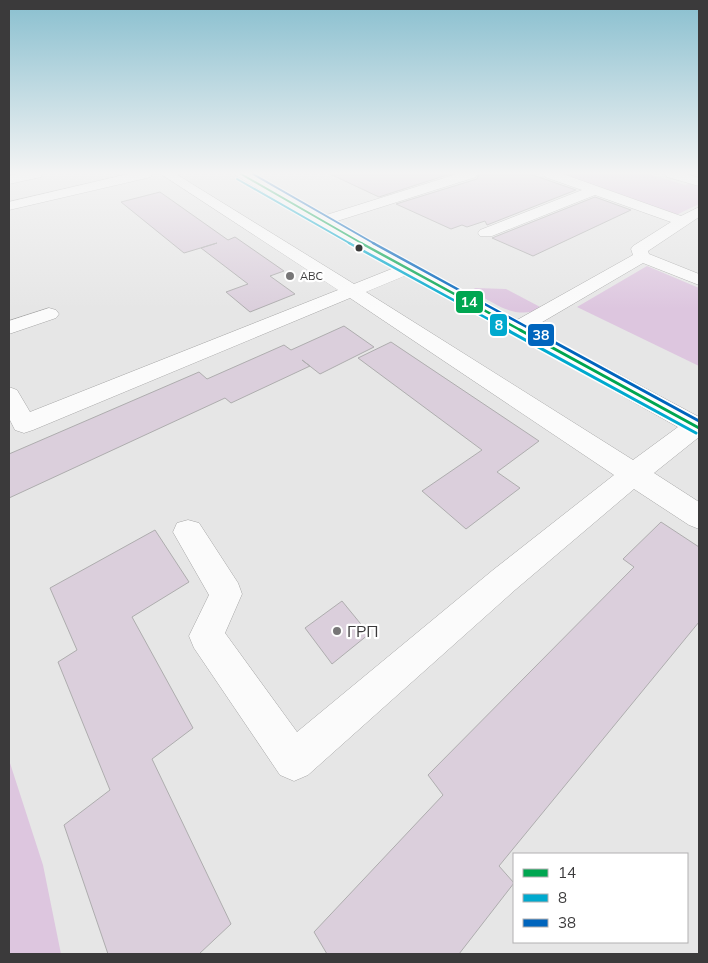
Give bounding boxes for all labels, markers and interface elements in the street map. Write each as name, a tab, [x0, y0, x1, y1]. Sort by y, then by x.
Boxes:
unlabelled marker	[354, 243, 364, 253]
place label: ABC	[300, 269, 323, 283]
marker: ABC	[284, 270, 296, 282]
line badge: 14	[455, 290, 484, 314]
text: 14	[461, 293, 478, 311]
line badge: 8	[489, 313, 508, 337]
text: 8	[495, 316, 503, 334]
line badge: 38	[527, 323, 555, 347]
text: 38	[533, 326, 549, 344]
place label: ГРП	[347, 621, 379, 641]
marker: ГРП	[331, 625, 343, 637]
legend	[513, 853, 688, 943]
text: 14	[558, 863, 576, 882]
text: 8	[558, 888, 567, 907]
text: 38	[558, 913, 576, 932]

